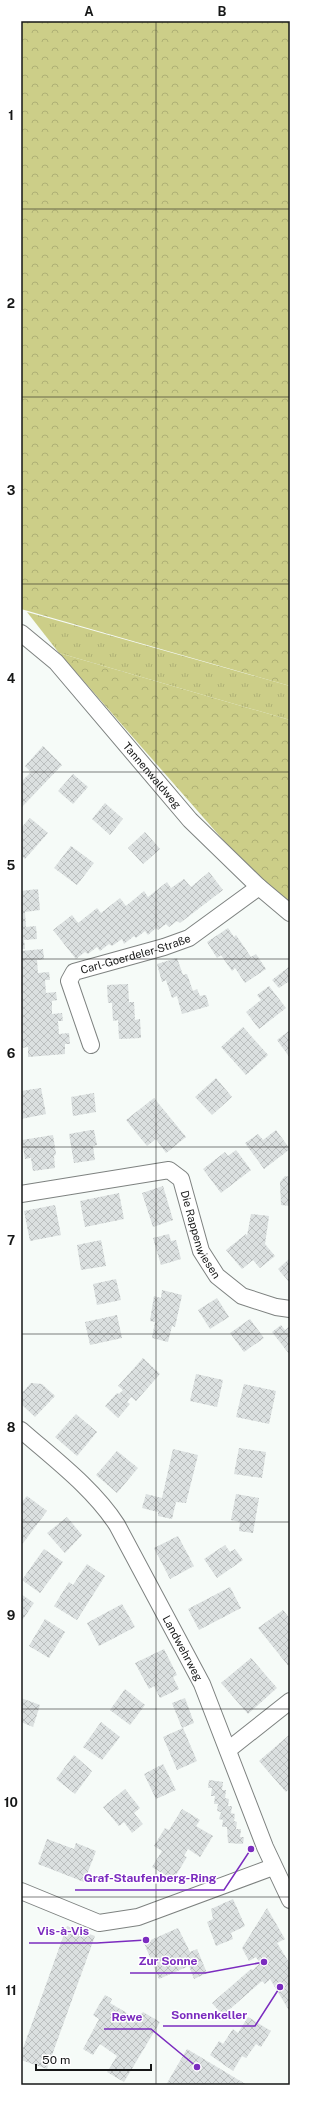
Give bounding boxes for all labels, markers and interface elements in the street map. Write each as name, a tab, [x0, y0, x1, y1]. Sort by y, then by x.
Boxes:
text: A	[84, 4, 94, 19]
text: B	[218, 4, 227, 19]
text: 1	[8, 108, 14, 123]
text: 2	[7, 296, 15, 311]
text: 3	[7, 483, 16, 498]
text: 4	[7, 671, 16, 686]
street label: Tannenwaldweg	[121, 740, 184, 811]
text: 5	[7, 858, 16, 873]
street label: Carl-Goerdeler-Straße	[79, 932, 192, 976]
text: 6	[7, 1046, 16, 1061]
street label: Die Rappenwiesen	[178, 1189, 223, 1281]
text: 7	[7, 1233, 15, 1248]
text: 8	[7, 1420, 16, 1435]
text: 9	[7, 1608, 15, 1623]
street label: Landwehrweg	[160, 1613, 205, 1683]
text: 10	[4, 1795, 18, 1810]
callout: Graf-Staufenberg-Ring	[75, 1866, 224, 1890]
text: Graf-Staufenberg-Ring	[84, 1871, 217, 1885]
callout: Vis-à-Vis	[29, 1919, 97, 1943]
text: Vis-à-Vis	[37, 1924, 89, 1938]
callout: Zur Sonne	[130, 1949, 205, 1973]
text: Zur Sonne	[138, 1954, 198, 1968]
text: 11	[5, 1983, 17, 1998]
callout: Sonnenkeller	[163, 2002, 255, 2026]
callout: Rewe	[104, 2005, 151, 2029]
text: Sonnenkeller	[171, 2008, 247, 2022]
text: Rewe	[111, 2010, 143, 2024]
scale bar	[36, 2046, 151, 2072]
text: 50 m	[42, 2053, 70, 2067]

